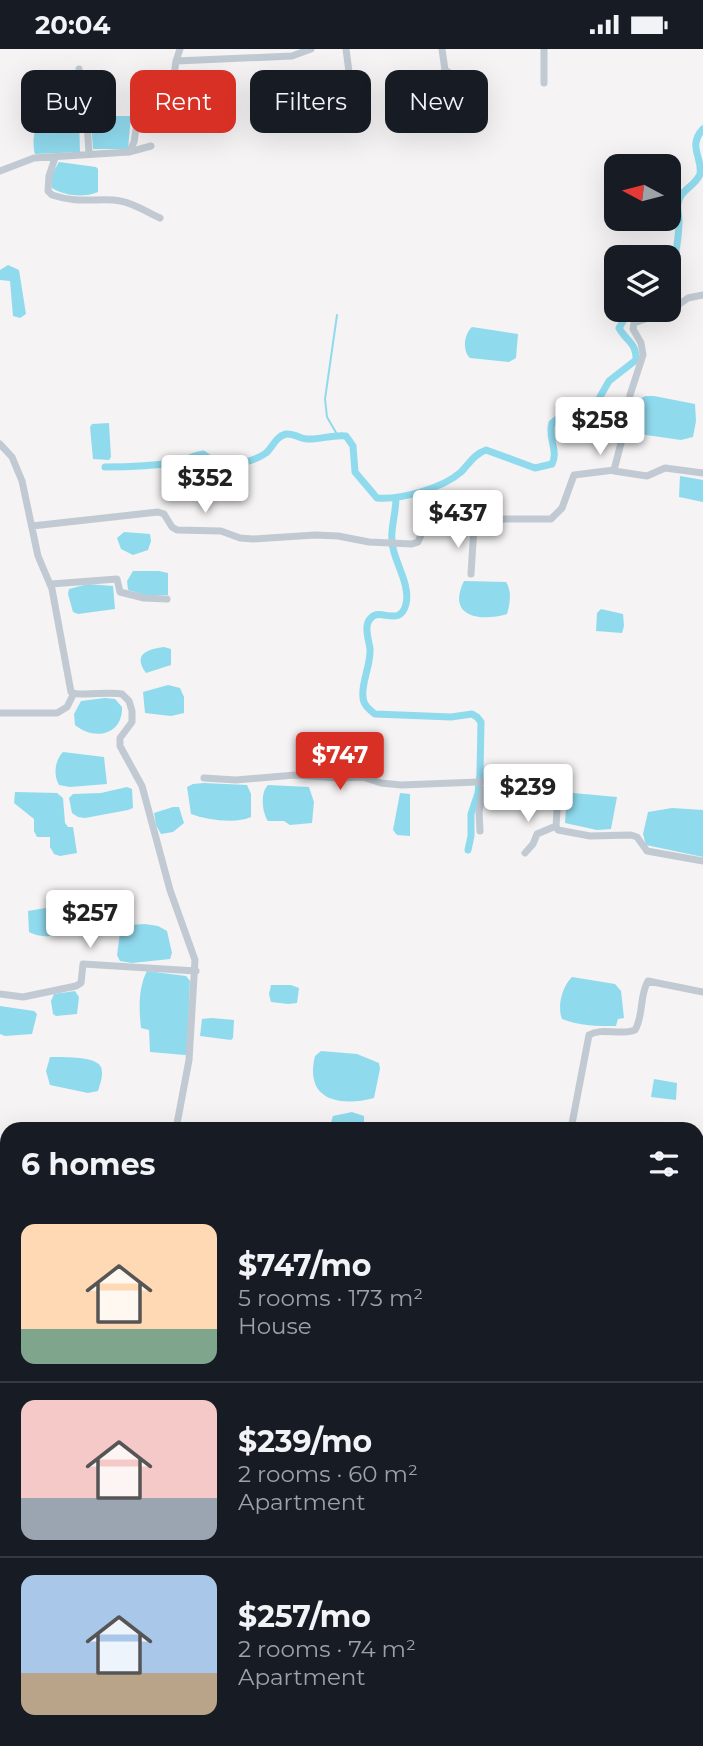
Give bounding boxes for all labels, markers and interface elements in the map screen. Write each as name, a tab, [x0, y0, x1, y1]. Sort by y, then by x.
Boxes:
text: 20:04	[35, 9, 110, 41]
chip: Buy	[21, 70, 116, 133]
chip: Rent	[130, 70, 236, 133]
chip: Filters	[250, 70, 371, 133]
chip: New	[385, 70, 488, 133]
north arrow	[604, 154, 681, 231]
map controls	[604, 154, 681, 322]
button: layers	[604, 245, 681, 322]
pin: $258	[559, 397, 641, 457]
text: $258	[571, 406, 629, 434]
pin: $352	[164, 455, 246, 515]
text: $352	[177, 464, 233, 492]
pin: $437	[417, 491, 499, 550]
text: $437	[429, 499, 487, 527]
pin: $747	[299, 733, 381, 792]
text: $747	[312, 741, 368, 769]
pin: $239	[487, 765, 569, 824]
text: $239	[500, 773, 556, 801]
pin: $257	[49, 891, 131, 950]
text: $257	[62, 899, 118, 927]
icon: filters	[645, 1145, 683, 1183]
text: 6 homes	[21, 1146, 156, 1183]
text: $747/mo	[238, 1247, 371, 1284]
icon: home	[77, 1252, 161, 1336]
text: 5 rooms · 173 m²	[238, 1284, 423, 1312]
text: House	[238, 1312, 312, 1340]
text: $239/mo	[238, 1423, 372, 1460]
icon: home	[77, 1428, 161, 1512]
text: 2 rooms · 60 m²	[238, 1460, 418, 1488]
text: Apartment	[238, 1488, 366, 1516]
text: $257/mo	[238, 1598, 371, 1635]
icon: home	[77, 1603, 161, 1687]
text: 2 rooms · 74 m²	[238, 1635, 416, 1663]
text: Apartment	[238, 1663, 366, 1691]

